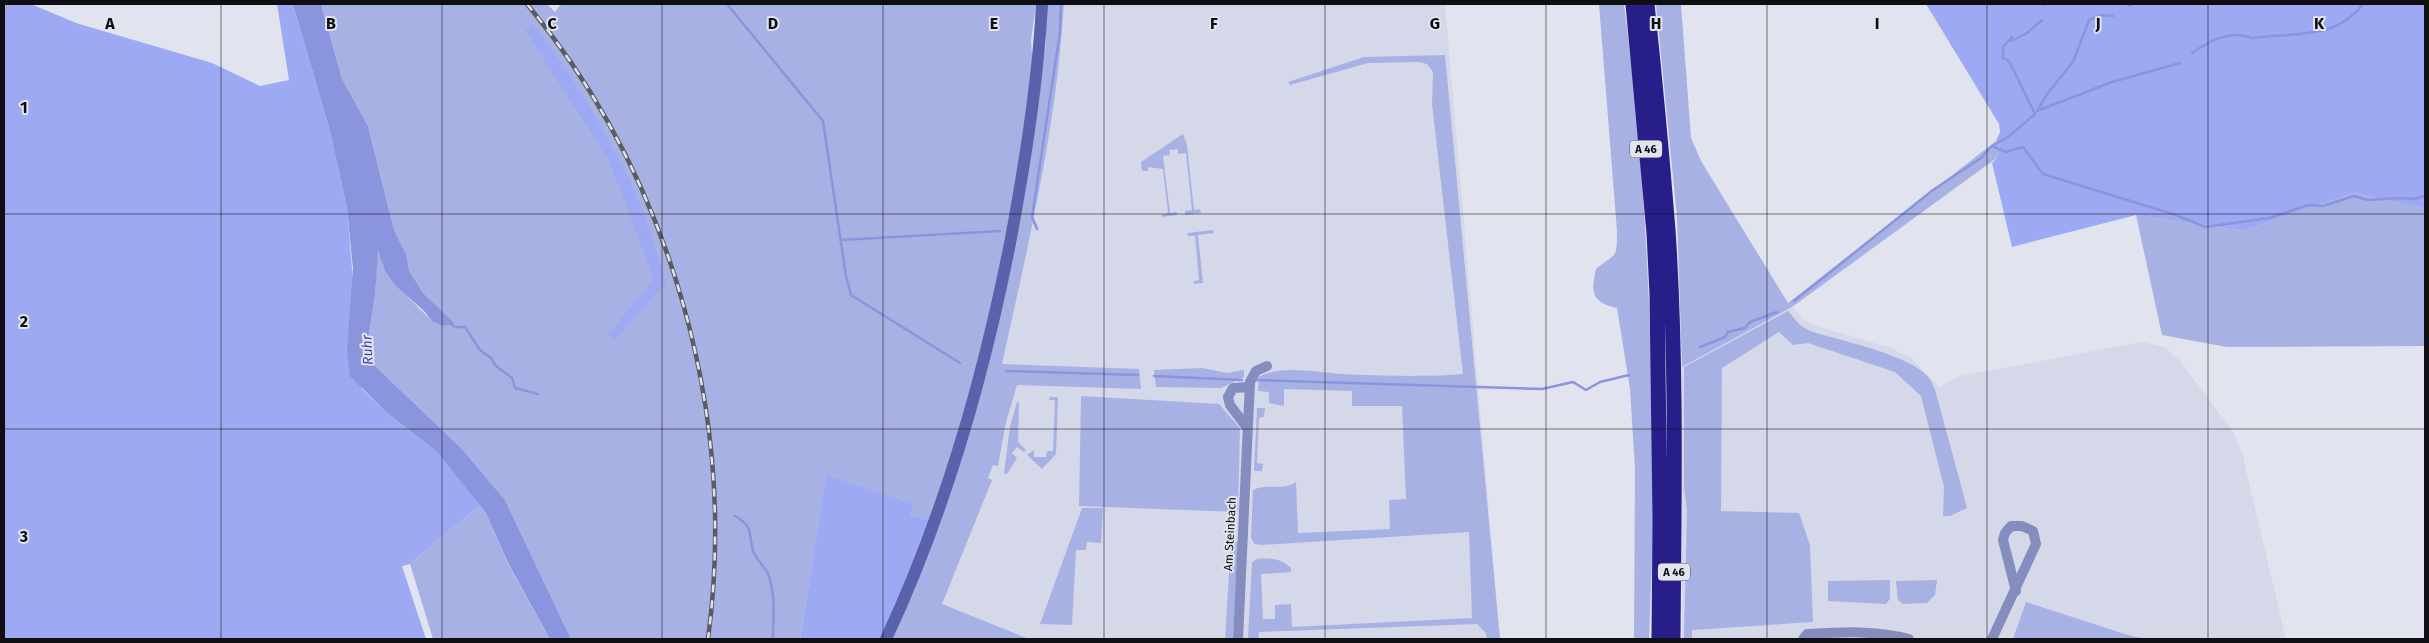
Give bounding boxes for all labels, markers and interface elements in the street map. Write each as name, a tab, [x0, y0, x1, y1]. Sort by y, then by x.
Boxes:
text: A	[104, 14, 115, 33]
text: B	[326, 14, 336, 33]
text: C	[547, 14, 557, 33]
text: D	[768, 14, 778, 33]
text: E	[990, 14, 998, 33]
text: F	[1210, 14, 1218, 33]
text: G	[1430, 14, 1440, 33]
text: H	[1651, 14, 1661, 33]
text: I	[1875, 14, 1879, 33]
text: J	[2094, 14, 2101, 33]
text: K	[2314, 14, 2325, 33]
text: 1	[20, 98, 28, 117]
road number: A 46	[1630, 140, 1662, 158]
text: 2	[20, 312, 28, 331]
water label: Ruhr	[358, 334, 377, 365]
street label: Am Steinbach	[1221, 497, 1239, 571]
text: 3	[19, 527, 28, 546]
road number: A 46	[1658, 564, 1690, 580]

